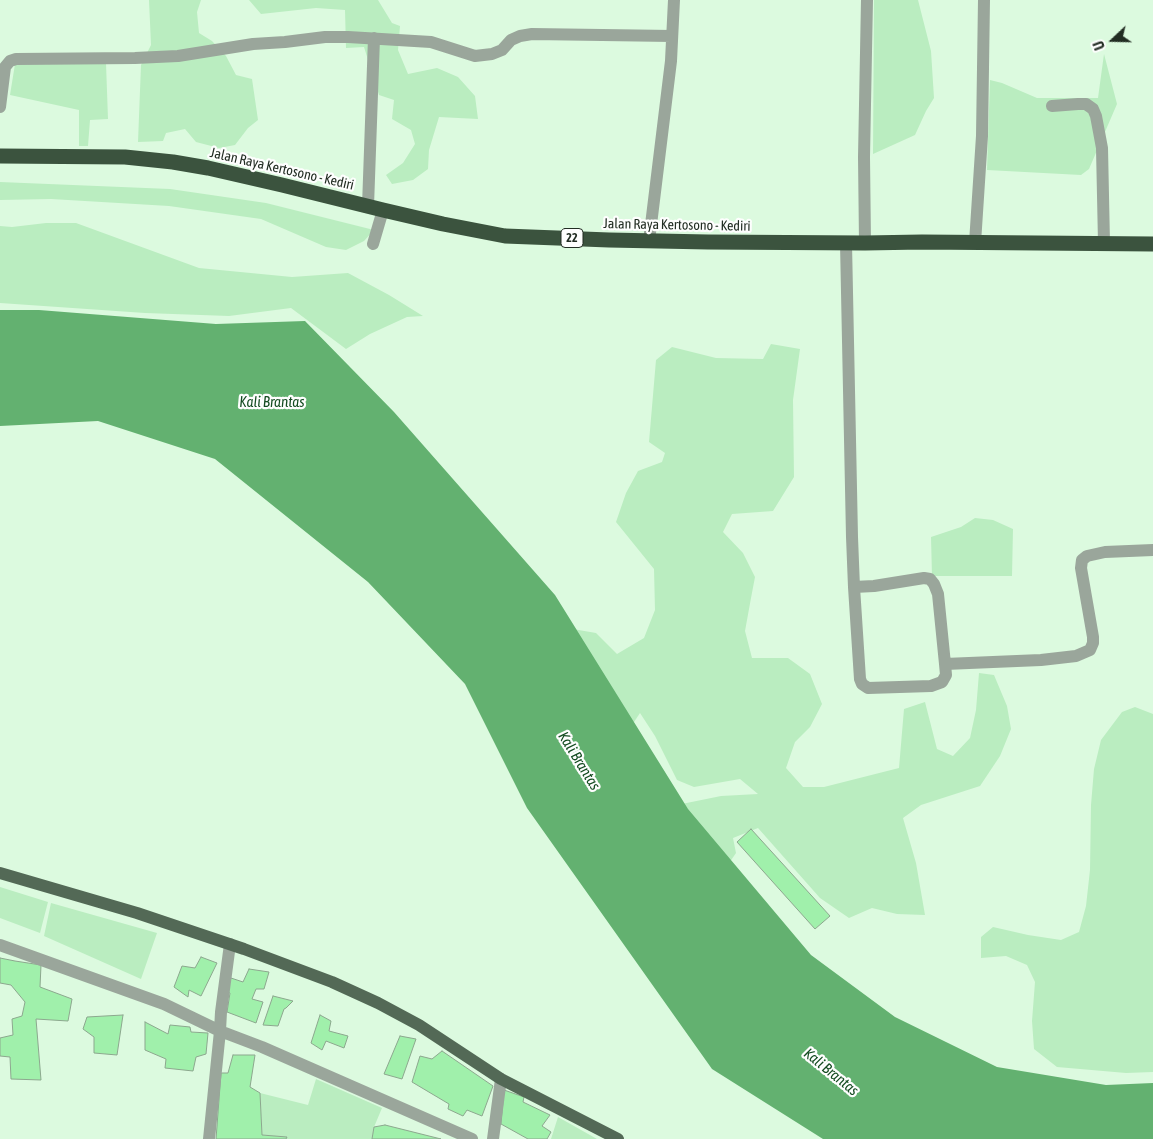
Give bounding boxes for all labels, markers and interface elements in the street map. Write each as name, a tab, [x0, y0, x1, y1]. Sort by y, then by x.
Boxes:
north arrow	[1088, 15, 1138, 65]
text: U	[1090, 39, 1108, 52]
street label: Jalan Raya Kertosono - Kediri	[208, 144, 356, 194]
street label: Jalan Raya Kertosono - Kediri	[603, 215, 751, 235]
road number: 22	[561, 228, 583, 248]
water label: Kali Brantas	[239, 393, 305, 411]
water label: Kali Brantas	[554, 729, 604, 793]
water label: Kali Brantas	[800, 1044, 862, 1100]

